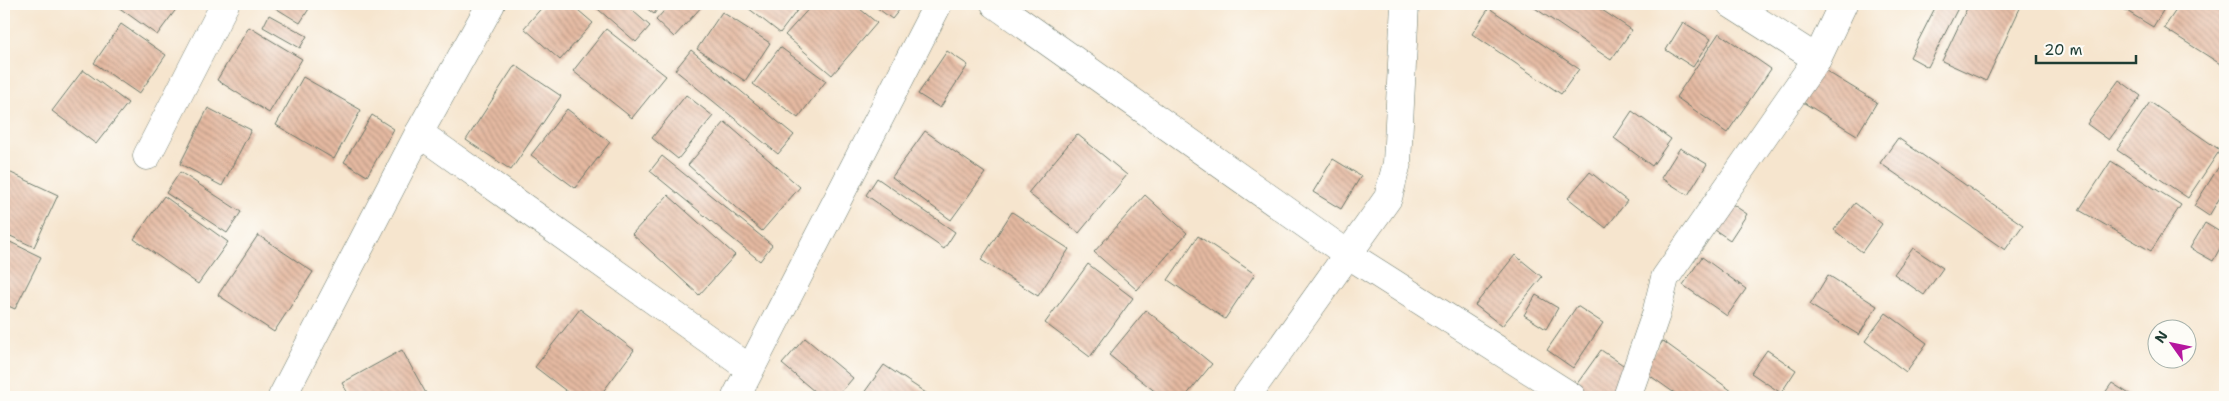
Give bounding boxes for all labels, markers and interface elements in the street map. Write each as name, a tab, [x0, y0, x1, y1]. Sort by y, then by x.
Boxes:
scale bar	[2036, 32, 2136, 64]
text: 20 m	[2044, 40, 2083, 60]
north arrow	[2146, 318, 2196, 368]
text: N	[2151, 327, 2172, 346]

